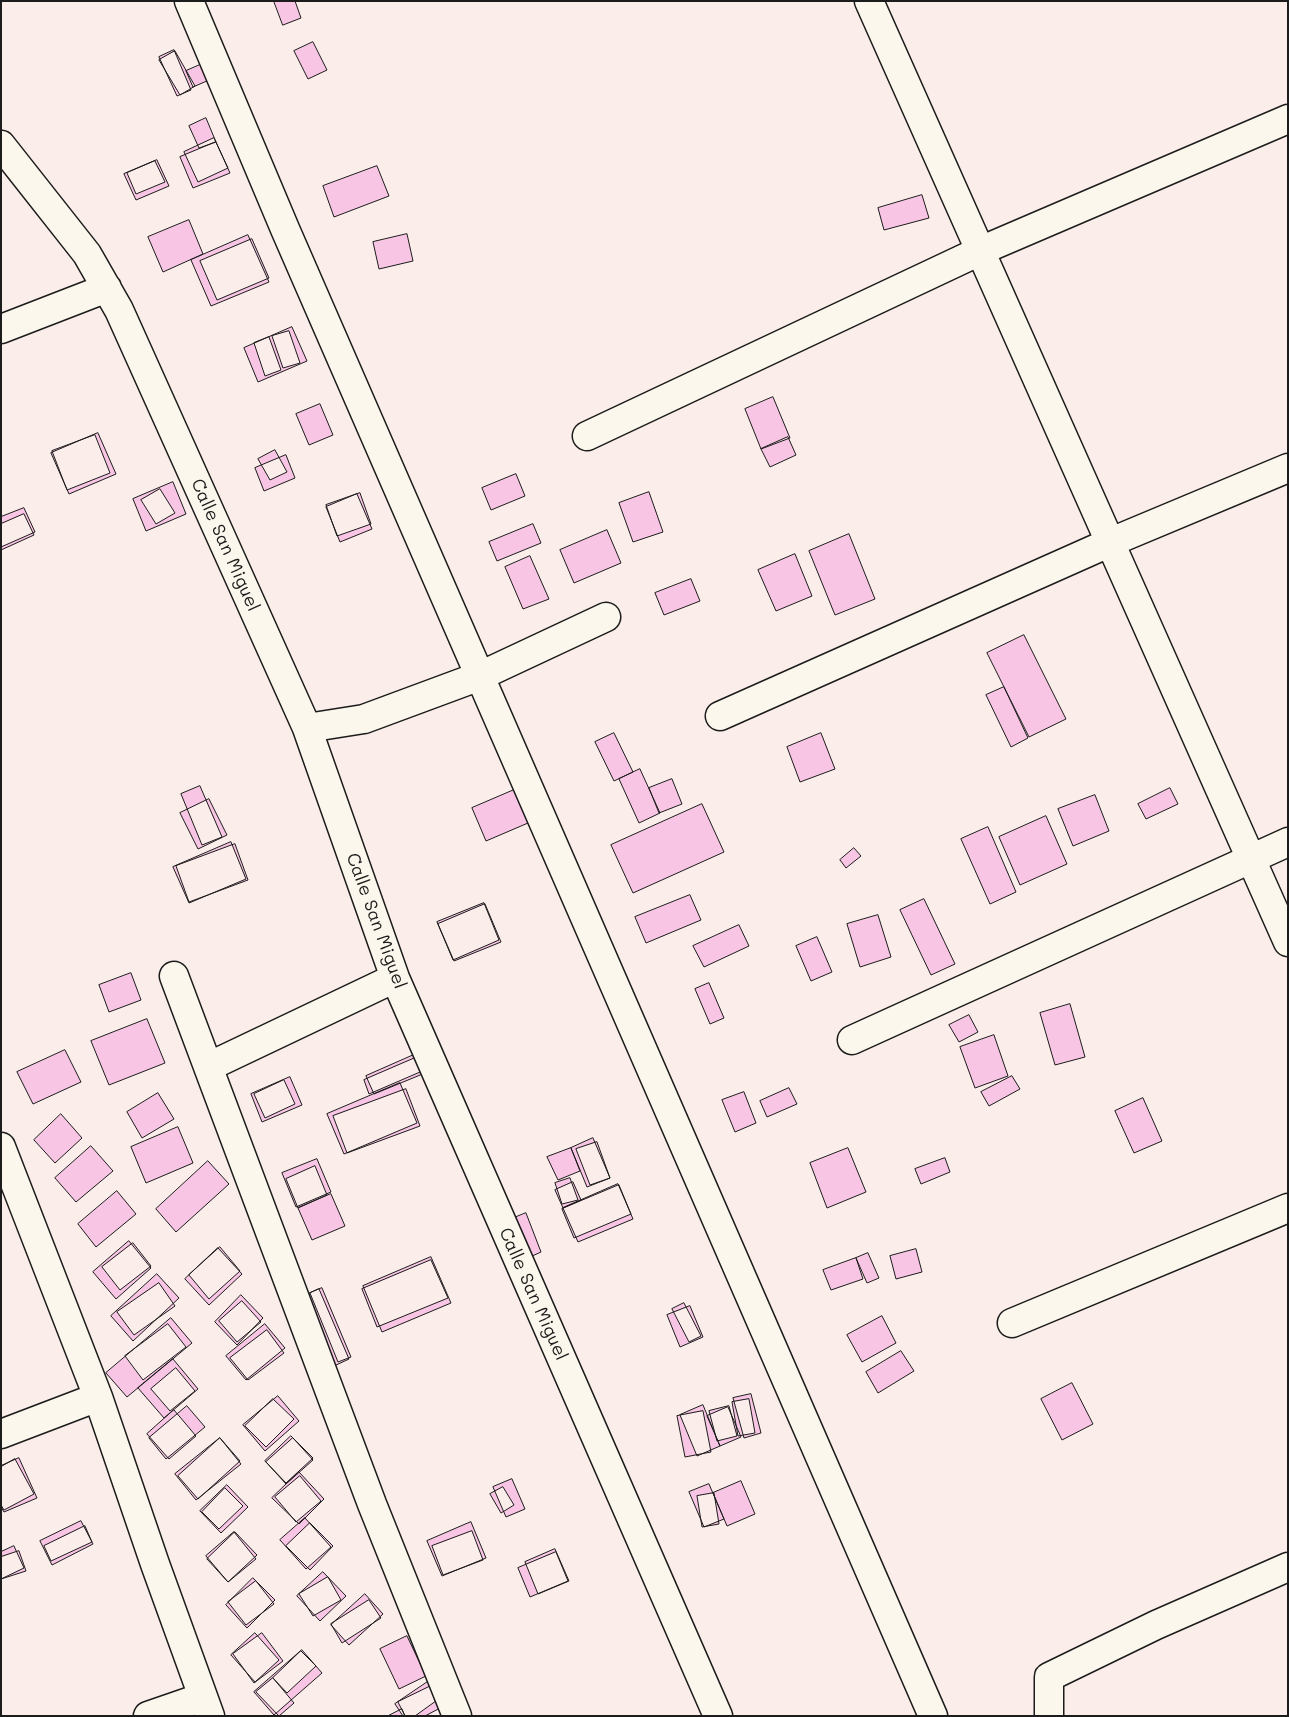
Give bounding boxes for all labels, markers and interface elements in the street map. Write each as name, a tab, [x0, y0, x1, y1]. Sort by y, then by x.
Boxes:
street label: Calle San Miguel	[186, 475, 264, 615]
street label: Calle San Miguel	[341, 850, 411, 992]
street label: Calle San Miguel	[494, 1224, 572, 1364]

